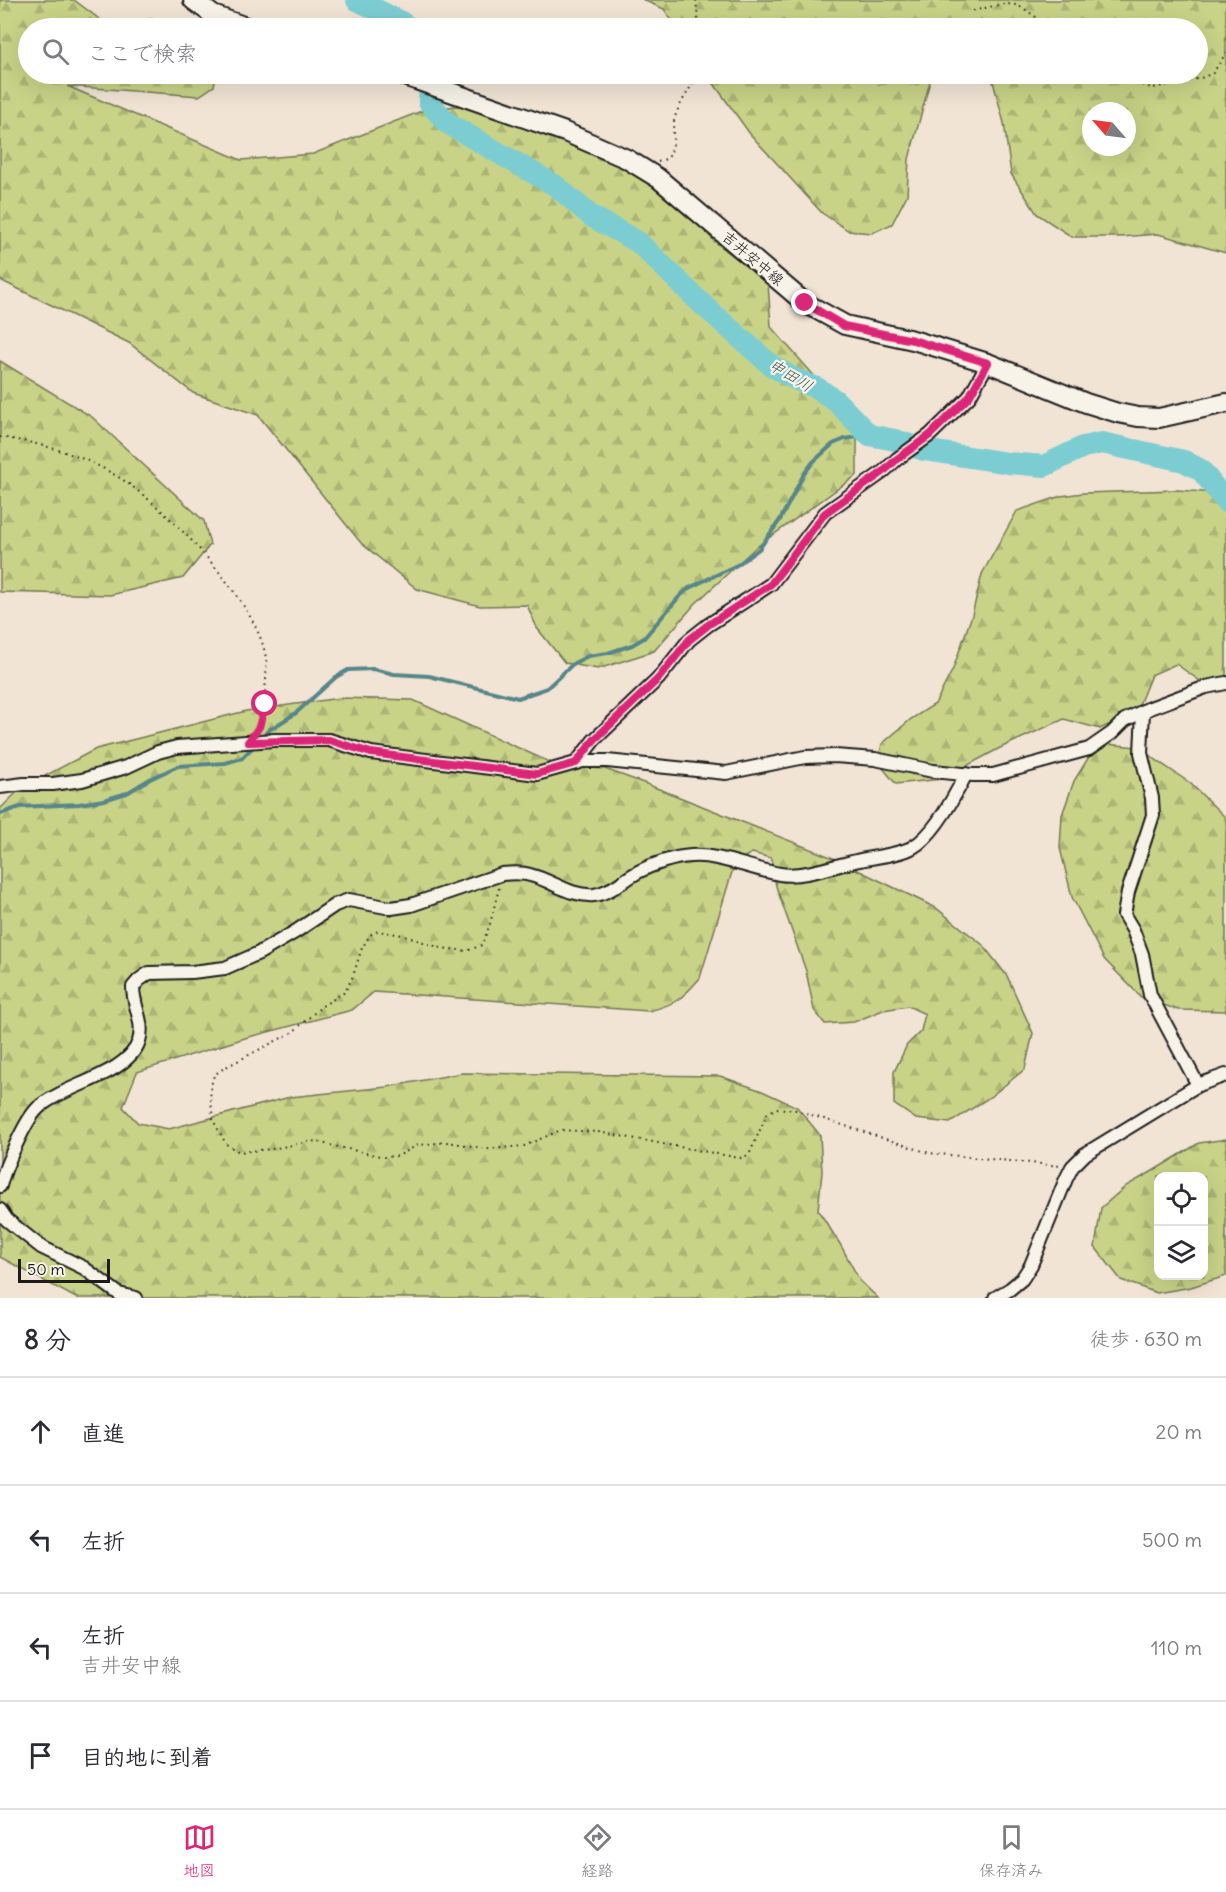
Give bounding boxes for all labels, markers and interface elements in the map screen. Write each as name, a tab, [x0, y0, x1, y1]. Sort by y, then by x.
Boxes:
search box	[18, 18, 1208, 84]
icon: search	[39, 35, 72, 68]
text: ここで検索	[87, 39, 197, 67]
north arrow	[1082, 102, 1136, 156]
street label: 吉井安中線	[718, 227, 788, 289]
route end	[791, 289, 817, 315]
water label: 申田川	[765, 354, 817, 396]
route start	[251, 690, 277, 716]
map controls	[1154, 1172, 1208, 1280]
button: locate	[1154, 1172, 1208, 1226]
button: layers	[1154, 1226, 1208, 1280]
scale bar	[18, 1256, 110, 1284]
text: 50 m	[27, 1259, 65, 1279]
text: 8 分	[24, 1323, 71, 1356]
text: 徒歩 · 630 m	[1090, 1326, 1202, 1351]
icon: ahead	[24, 1415, 57, 1448]
text: 直進	[81, 1419, 125, 1447]
text: 20 m	[1156, 1419, 1202, 1444]
icon: left	[24, 1523, 57, 1556]
text: 左折	[81, 1527, 125, 1555]
text: 500 m	[1142, 1527, 1202, 1552]
text: 左折	[81, 1621, 125, 1649]
icon: left	[24, 1631, 57, 1664]
text: 110 m	[1151, 1635, 1202, 1660]
text: 吉井安中線	[81, 1652, 181, 1677]
icon: arrive	[24, 1739, 57, 1772]
text: 目的地に到着	[81, 1743, 213, 1771]
tab: 地図	[183, 1821, 216, 1881]
tab: 経路	[581, 1821, 614, 1881]
tab: 保存済み	[979, 1821, 1043, 1881]

